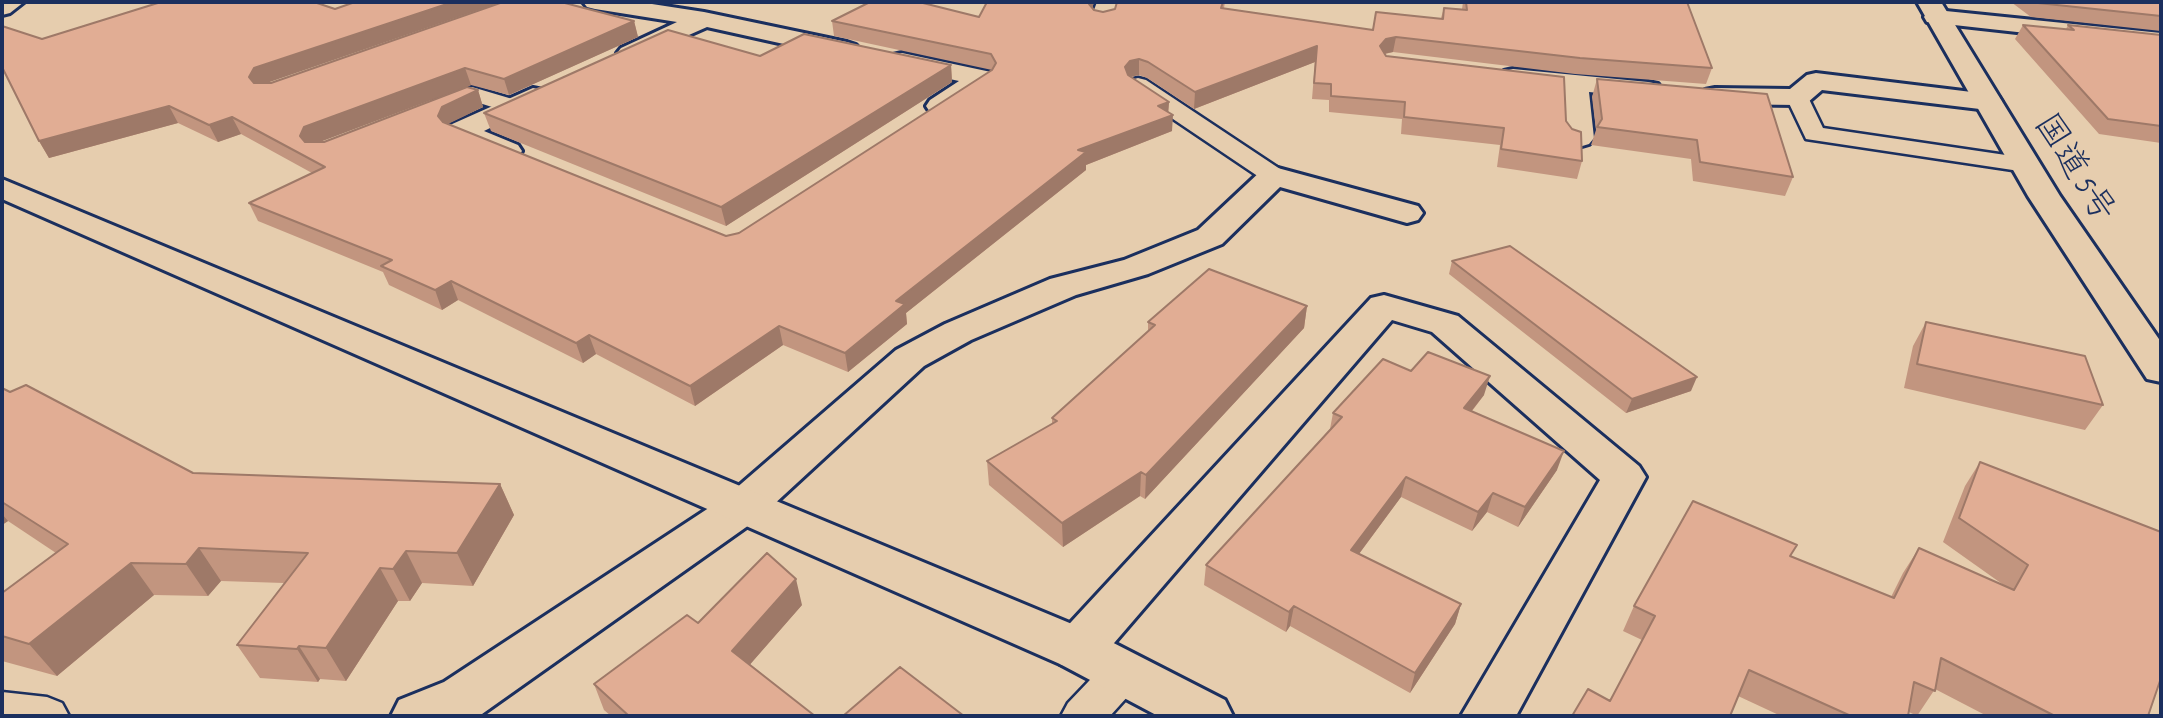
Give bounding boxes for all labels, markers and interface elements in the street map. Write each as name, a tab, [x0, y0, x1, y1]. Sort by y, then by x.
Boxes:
street label: 国道5号	[2024, 106, 2124, 230]

